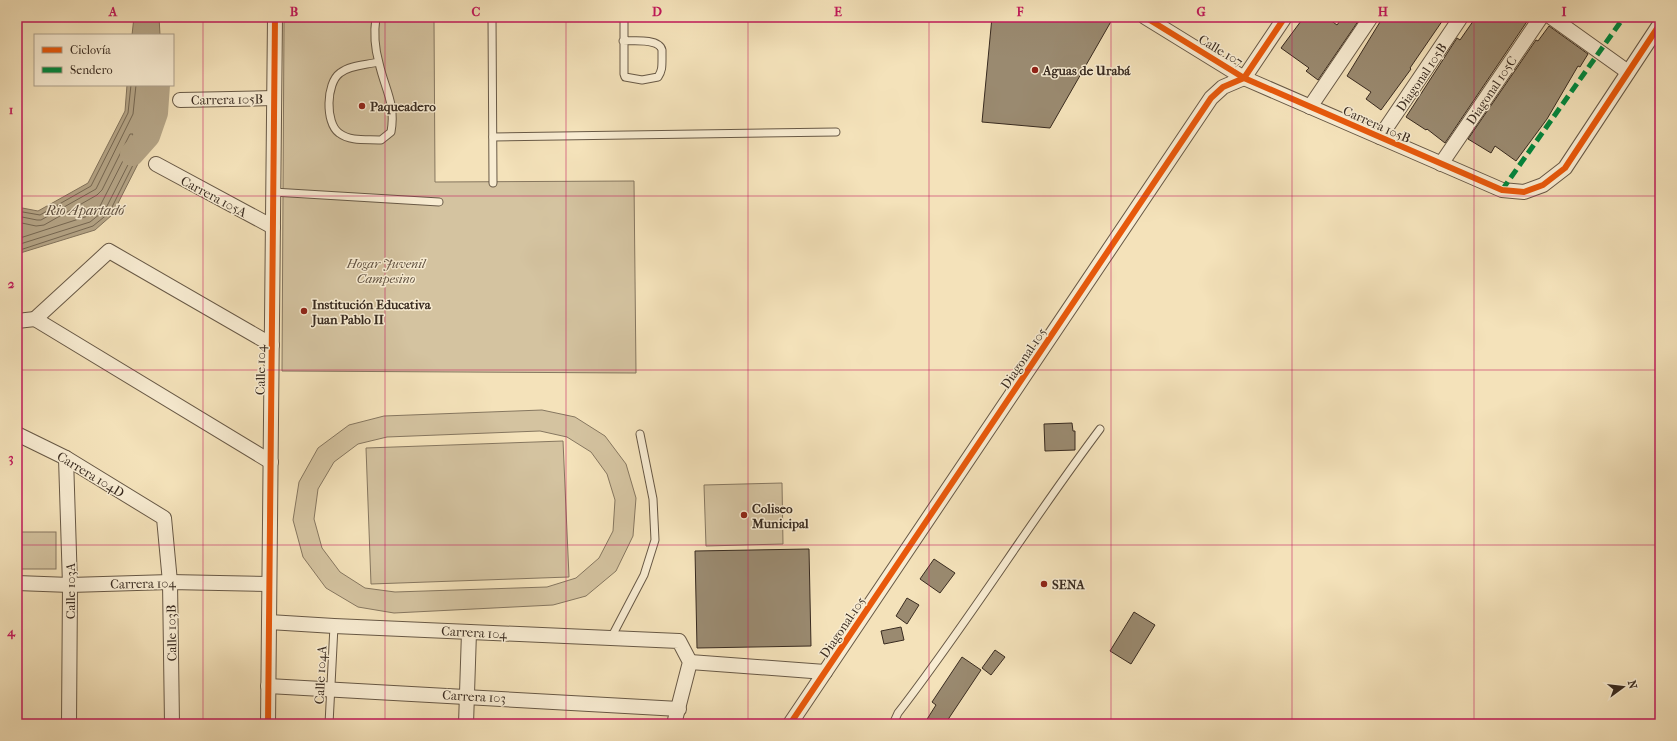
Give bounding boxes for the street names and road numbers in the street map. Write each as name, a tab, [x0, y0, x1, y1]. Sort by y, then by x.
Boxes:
street label: Calle 107	[1196, 31, 1246, 69]
street label: Diagonal 105B	[1393, 40, 1450, 114]
street label: Diagonal 105C	[1463, 53, 1520, 127]
street label: Carrera 105B	[191, 91, 263, 108]
street label: Carrera 105B	[1341, 103, 1413, 146]
street label: Carrera 105A	[178, 173, 250, 220]
street label: Diagonal 105	[997, 325, 1050, 392]
street label: Calle 104	[253, 344, 268, 395]
street label: Carrera 104D	[54, 449, 127, 500]
street label: Calle 103A	[63, 562, 78, 619]
street label: Carrera 104	[110, 575, 176, 592]
street label: Diagonal 105	[816, 594, 869, 661]
street label: Calle 103B	[164, 605, 179, 661]
street label: Carrera 104	[441, 623, 508, 642]
street label: Calle 104A	[311, 645, 330, 705]
street label: Carrera 103	[442, 687, 506, 706]

